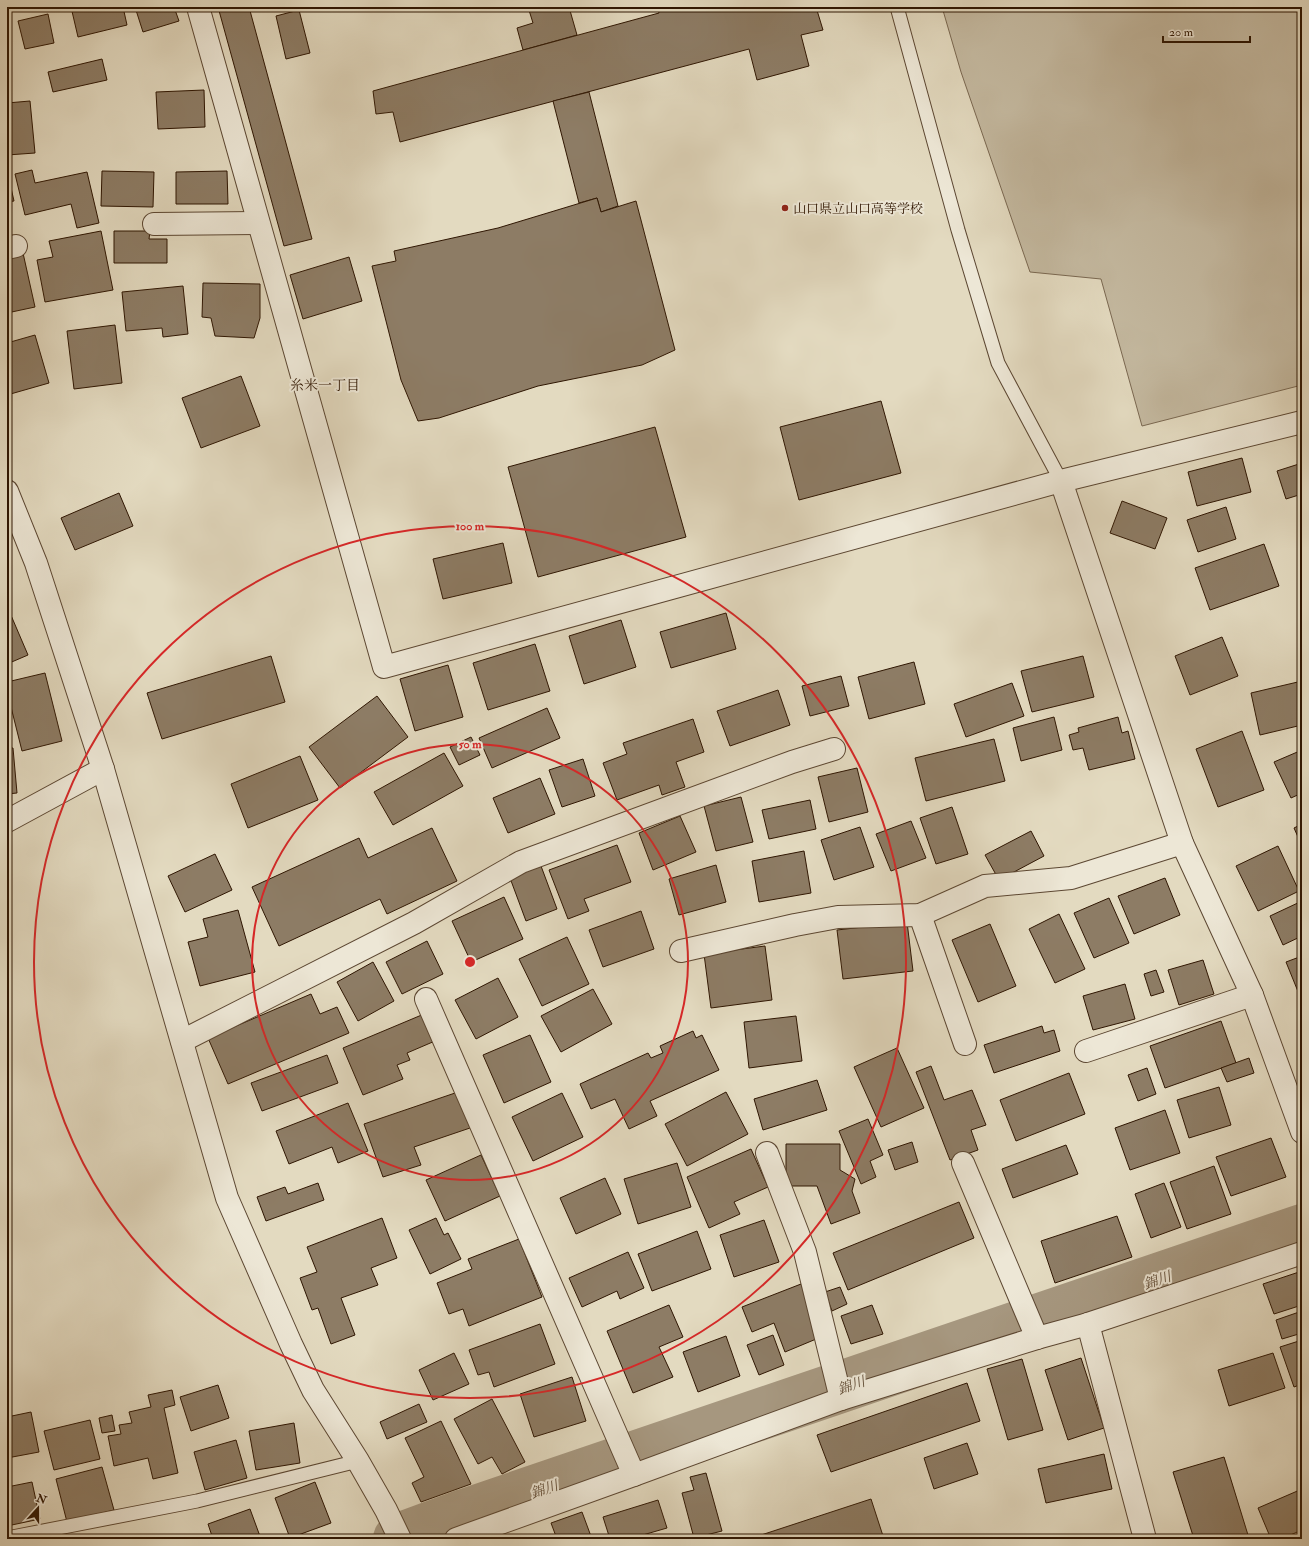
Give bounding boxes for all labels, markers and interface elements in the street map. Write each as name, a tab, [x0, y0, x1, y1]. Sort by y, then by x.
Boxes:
scale bar	[1163, 18, 1250, 44]
text: 20 m	[1169, 25, 1194, 40]
place label: 山口県立山口高等学校	[793, 201, 923, 217]
marker: 山口県立山口高等学校	[780, 203, 790, 213]
district label: 糸米一丁目	[290, 377, 360, 394]
text: 100 m	[456, 519, 485, 534]
text: 50 m	[458, 737, 482, 752]
centre of rings	[463, 955, 477, 969]
water label: 錦川	[1141, 1267, 1175, 1293]
water label: 錦川	[835, 1372, 869, 1398]
water label: 錦川	[528, 1476, 562, 1502]
north arrow	[18, 1488, 58, 1528]
text: N	[34, 1491, 49, 1507]

